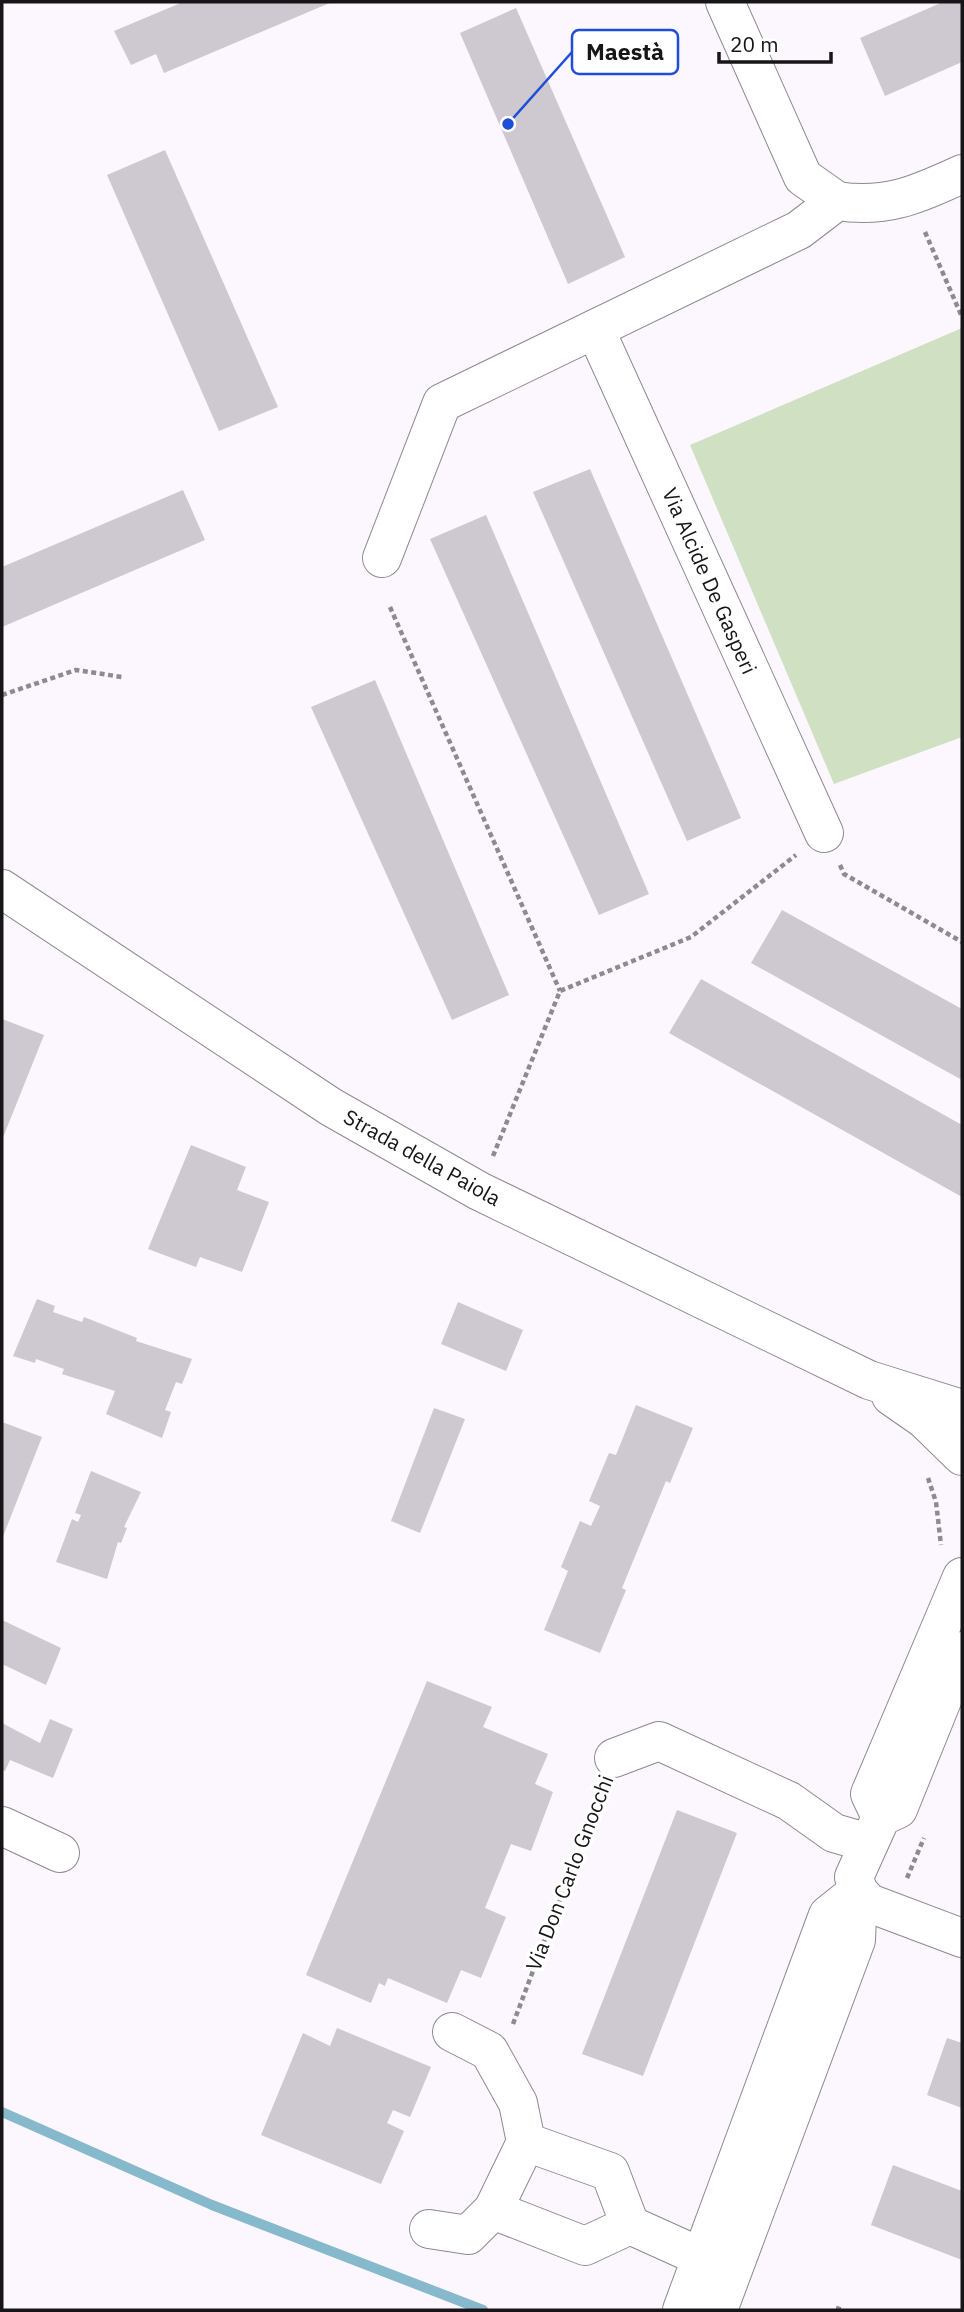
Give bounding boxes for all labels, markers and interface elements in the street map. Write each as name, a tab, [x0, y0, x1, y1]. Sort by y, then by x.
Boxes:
scale bar	[719, 21, 831, 65]
callout: Maestà	[572, 30, 678, 74]
text: 20 m	[730, 30, 779, 58]
text: Maestà	[586, 36, 664, 66]
street label: Via Alcide De Gasperi	[656, 483, 764, 678]
street label: Strada della Paiola	[339, 1102, 506, 1212]
street label: Via Don Carlo Gnocchi	[519, 1771, 619, 1975]

